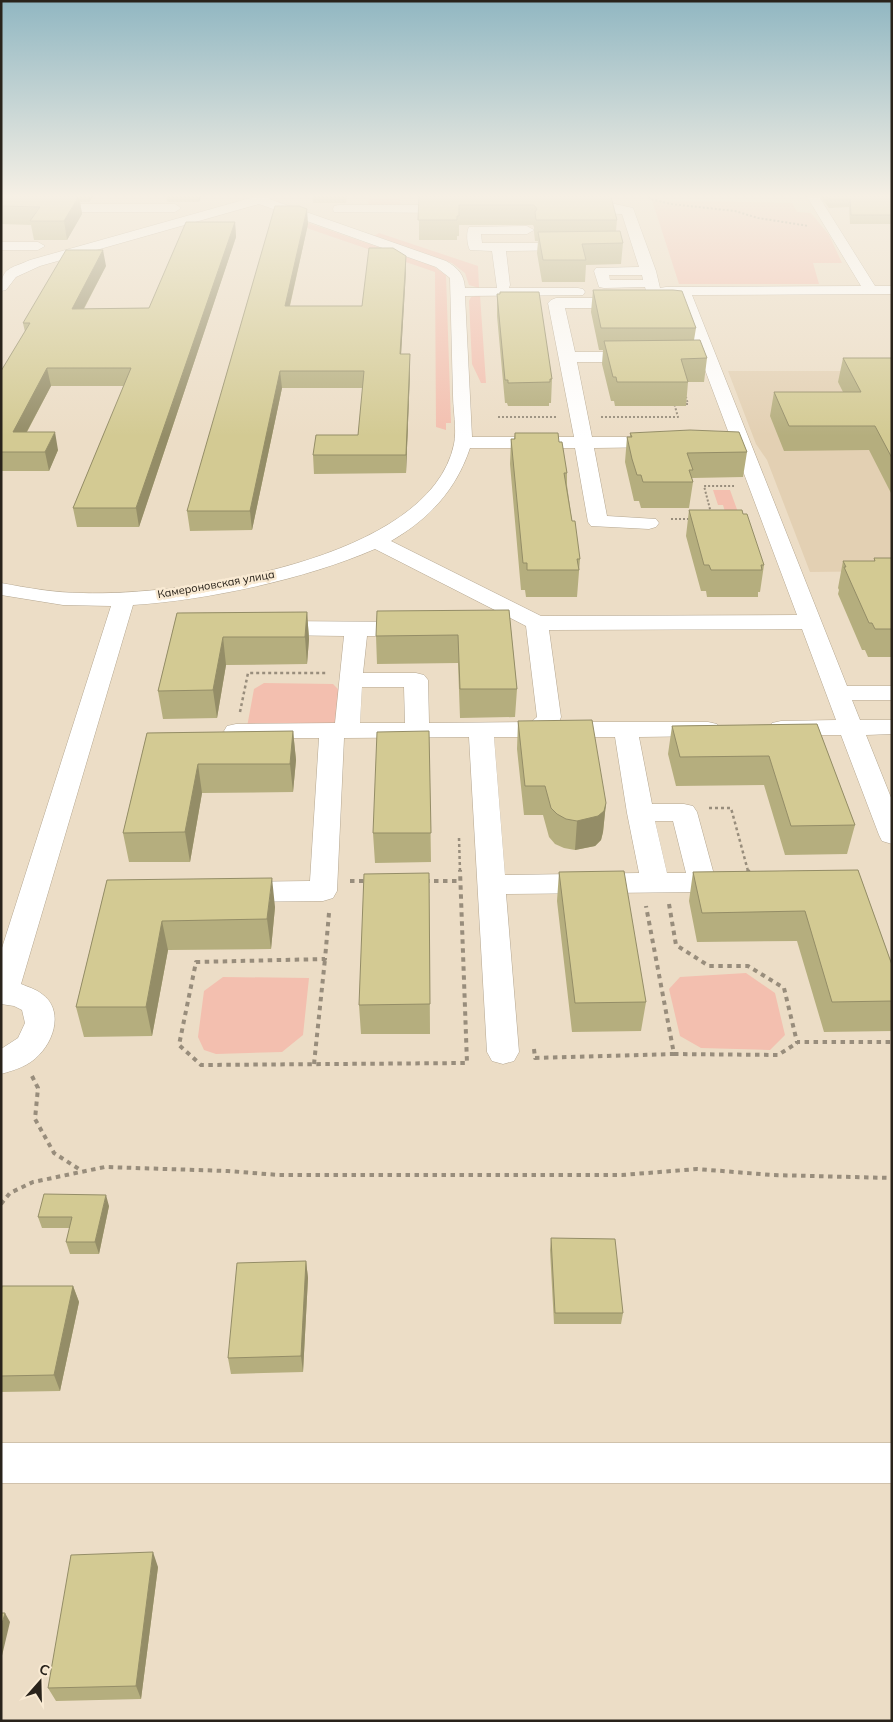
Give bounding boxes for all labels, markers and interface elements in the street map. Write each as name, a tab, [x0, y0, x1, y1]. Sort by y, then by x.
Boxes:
street label: Камероновская улица	[156, 567, 276, 601]
north arrow	[15, 1657, 65, 1707]
text: С	[37, 1660, 52, 1680]

